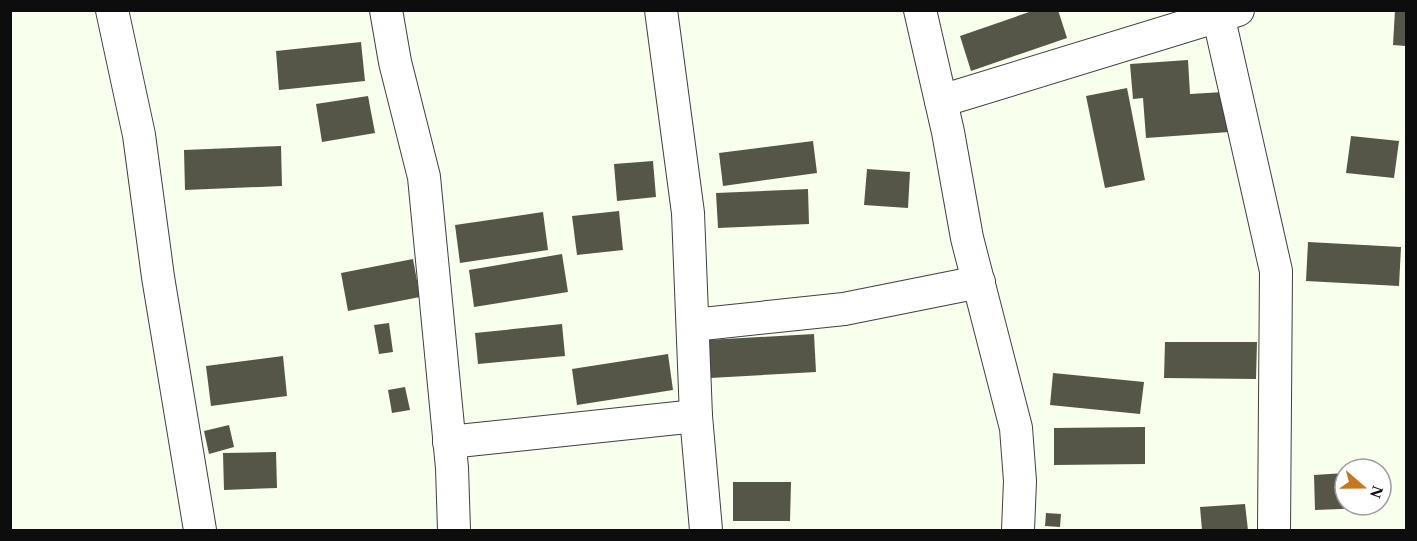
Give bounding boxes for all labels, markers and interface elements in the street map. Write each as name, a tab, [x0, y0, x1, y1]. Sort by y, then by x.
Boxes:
north arrow	[1333, 457, 1393, 517]
text: N	[1367, 484, 1387, 501]

